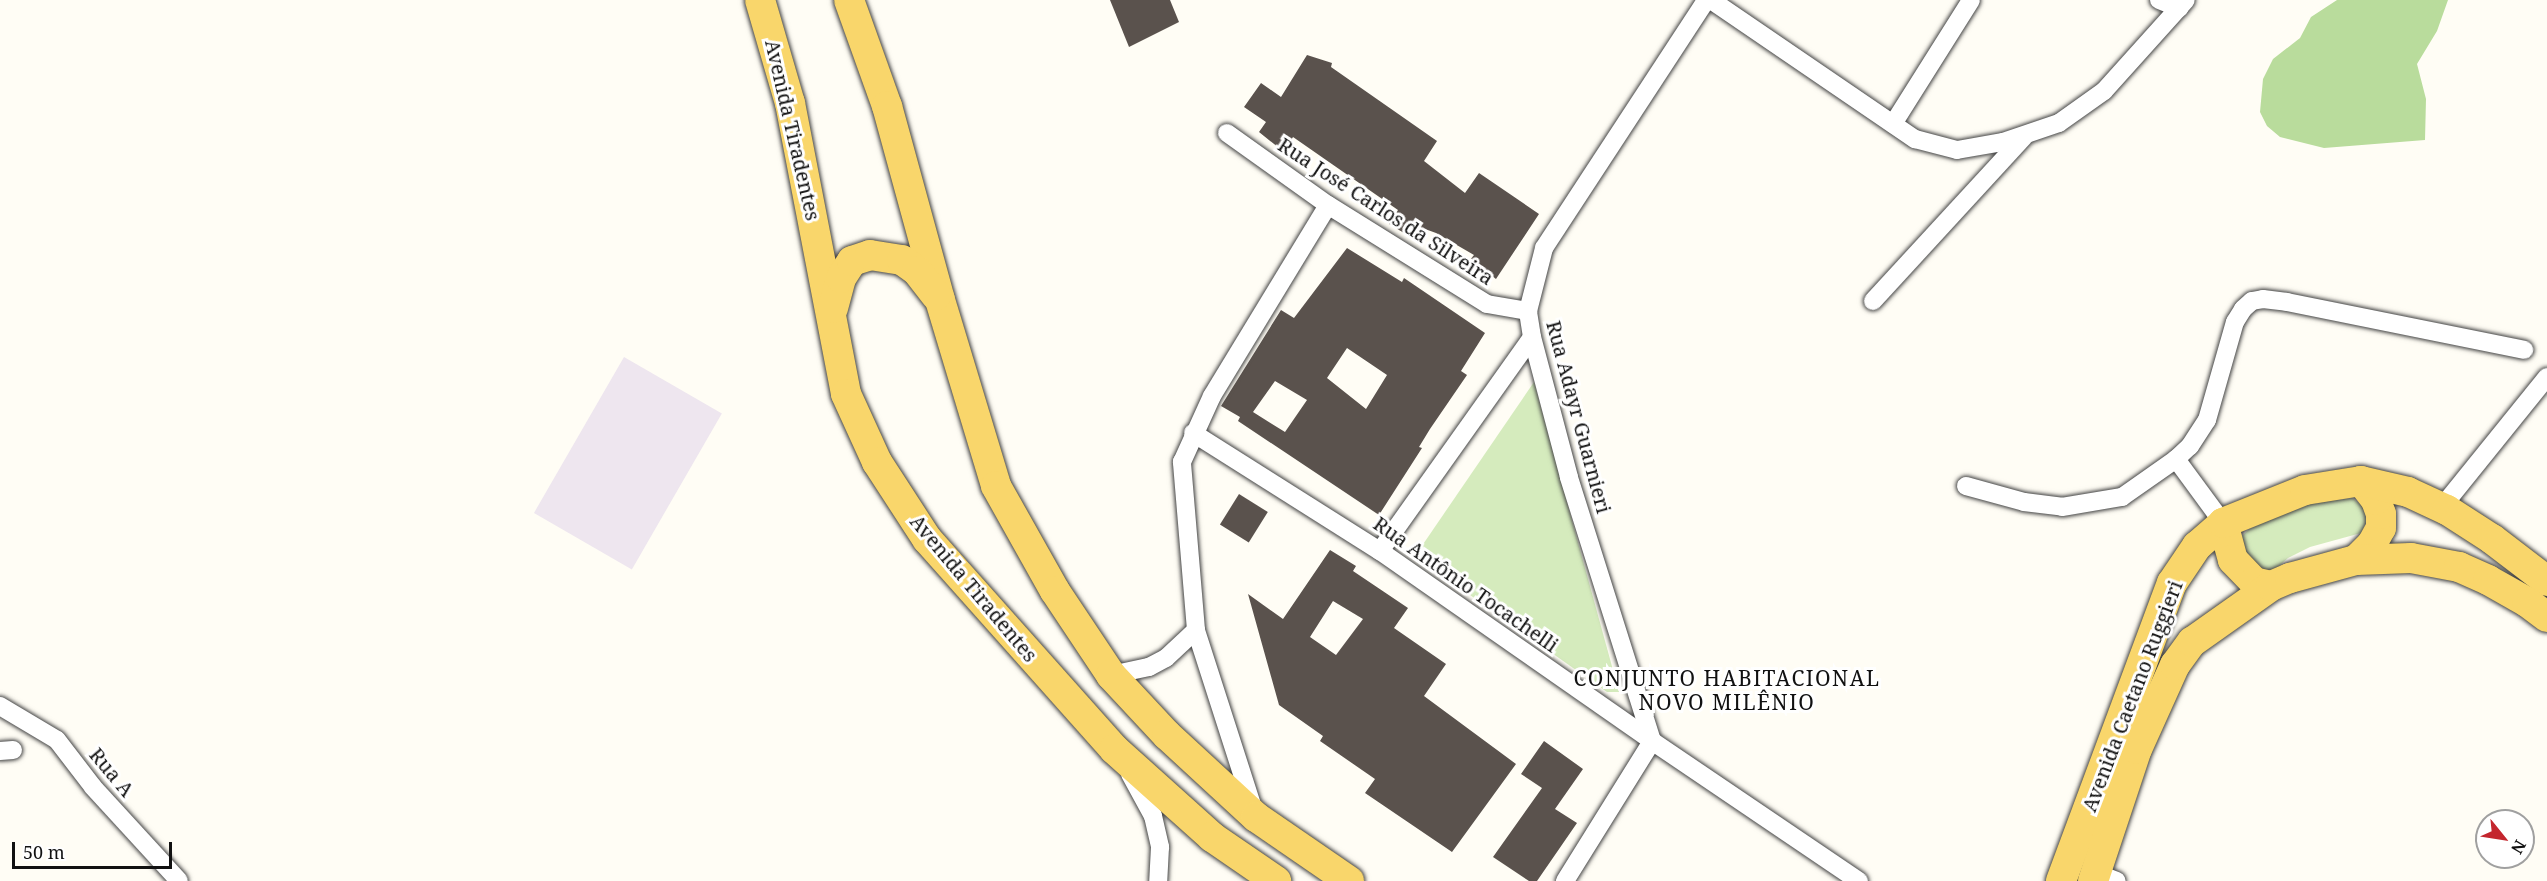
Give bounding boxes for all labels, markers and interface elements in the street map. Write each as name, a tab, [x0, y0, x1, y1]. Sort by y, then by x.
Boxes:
street label: Avenida Tiradentes	[761, 37, 825, 223]
street label: Rua José Carlos da Silveira	[1274, 132, 1498, 290]
street label: Rua Adayr Guarnieri	[1542, 318, 1616, 516]
street label: Avenida Tiradentes	[905, 510, 1043, 666]
street label: Rua Antônio Tocachelli	[1369, 511, 1563, 657]
street label: Avenida Caetano Ruggieri	[2077, 577, 2187, 815]
district label: CONJUNTO HABITACIONAL NOVO MILÊNIO	[1573, 665, 1881, 715]
street label: Rua A	[85, 743, 139, 801]
north arrow	[2475, 809, 2535, 869]
scale bar	[15, 830, 176, 868]
text: N	[2506, 836, 2532, 858]
text: 50 m	[23, 840, 65, 864]

